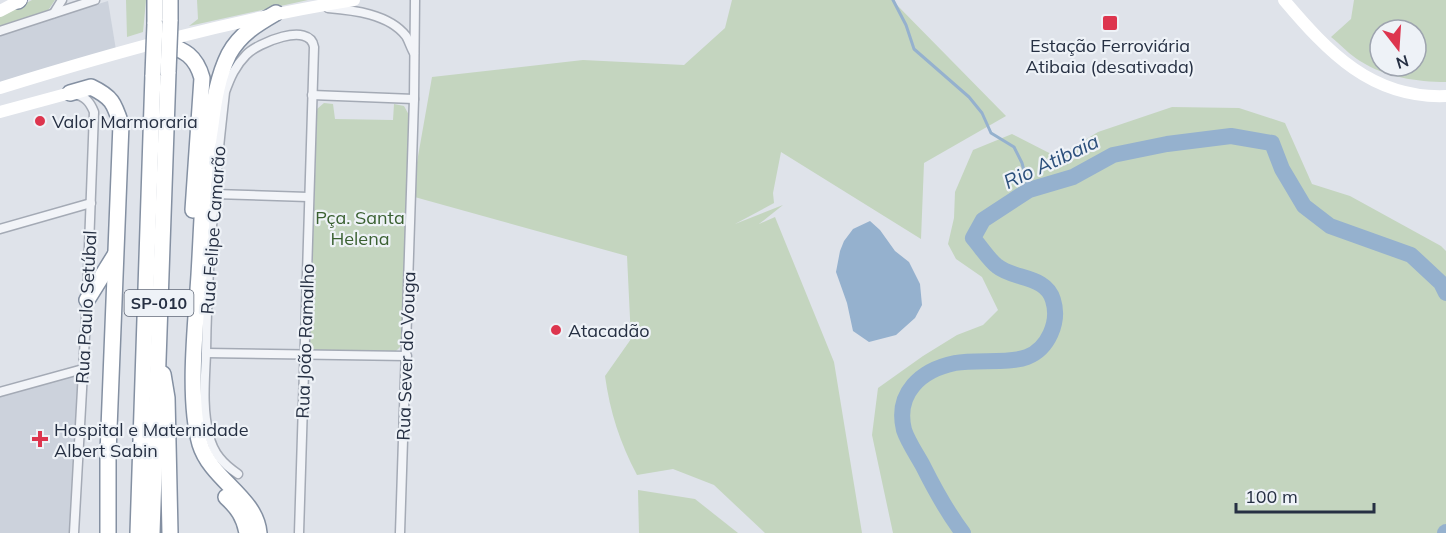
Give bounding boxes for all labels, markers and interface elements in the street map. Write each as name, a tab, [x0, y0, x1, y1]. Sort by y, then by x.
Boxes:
marker: Estação Ferroviária Atibaia (desativada)	[1101, 14, 1119, 32]
north arrow	[1368, 18, 1428, 78]
place label: Estação Ferroviária Atibaia (desativada)	[1026, 34, 1194, 78]
text: N	[1394, 51, 1411, 74]
place label: Valor Marmoraria	[52, 110, 198, 133]
marker: Valor Marmoraria	[33, 114, 47, 128]
water label: Rio Atibaia	[999, 128, 1103, 194]
street label: Rua Felipe Camarão	[196, 145, 230, 315]
park label: Pça. Santa Helena	[315, 206, 405, 250]
street label: Rua Paulo Setúbal	[70, 230, 102, 384]
street label: Rua João Ramalho	[291, 263, 319, 419]
street label: Rua Sever do Vouga	[392, 271, 420, 441]
road number: SP-010	[124, 290, 194, 316]
place label: Atacadão	[568, 319, 650, 342]
marker: Atacadão	[549, 323, 563, 337]
place label: Hospital e Maternidade Albert Sabin	[54, 418, 248, 462]
marker: Hospital e Maternidade Albert Sabin	[31, 430, 49, 448]
scale bar	[1236, 476, 1374, 514]
text: 100 m	[1245, 485, 1298, 508]

